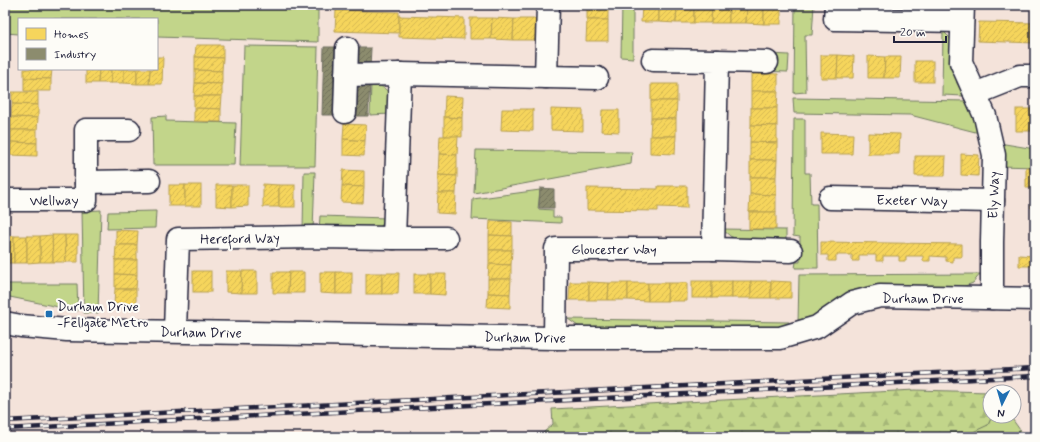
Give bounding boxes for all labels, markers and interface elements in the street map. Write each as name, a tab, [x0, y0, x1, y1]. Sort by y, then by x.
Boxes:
legend	[18, 18, 158, 70]
scale bar	[894, 18, 946, 44]
text: 20 m	[900, 25, 926, 41]
text: Homes	[54, 27, 89, 43]
text: Industry	[54, 47, 96, 63]
street label: Ely Way	[984, 171, 1004, 219]
street label: Exeter Way	[876, 191, 948, 211]
street label: Wellway	[29, 192, 79, 210]
street label: Hereford Way	[200, 229, 280, 251]
street label: Gloucester Way	[571, 241, 657, 259]
street label: Durham Drive	[882, 290, 964, 308]
place label: Durham Drive -Fellgate Metro	[57, 298, 149, 332]
marker: Durham Drive -Fellgate Metro	[44, 309, 54, 319]
street label: Durham Drive	[160, 323, 242, 343]
street label: Durham Drive	[484, 328, 566, 348]
north arrow	[982, 384, 1022, 424]
text: N	[997, 406, 1005, 420]

